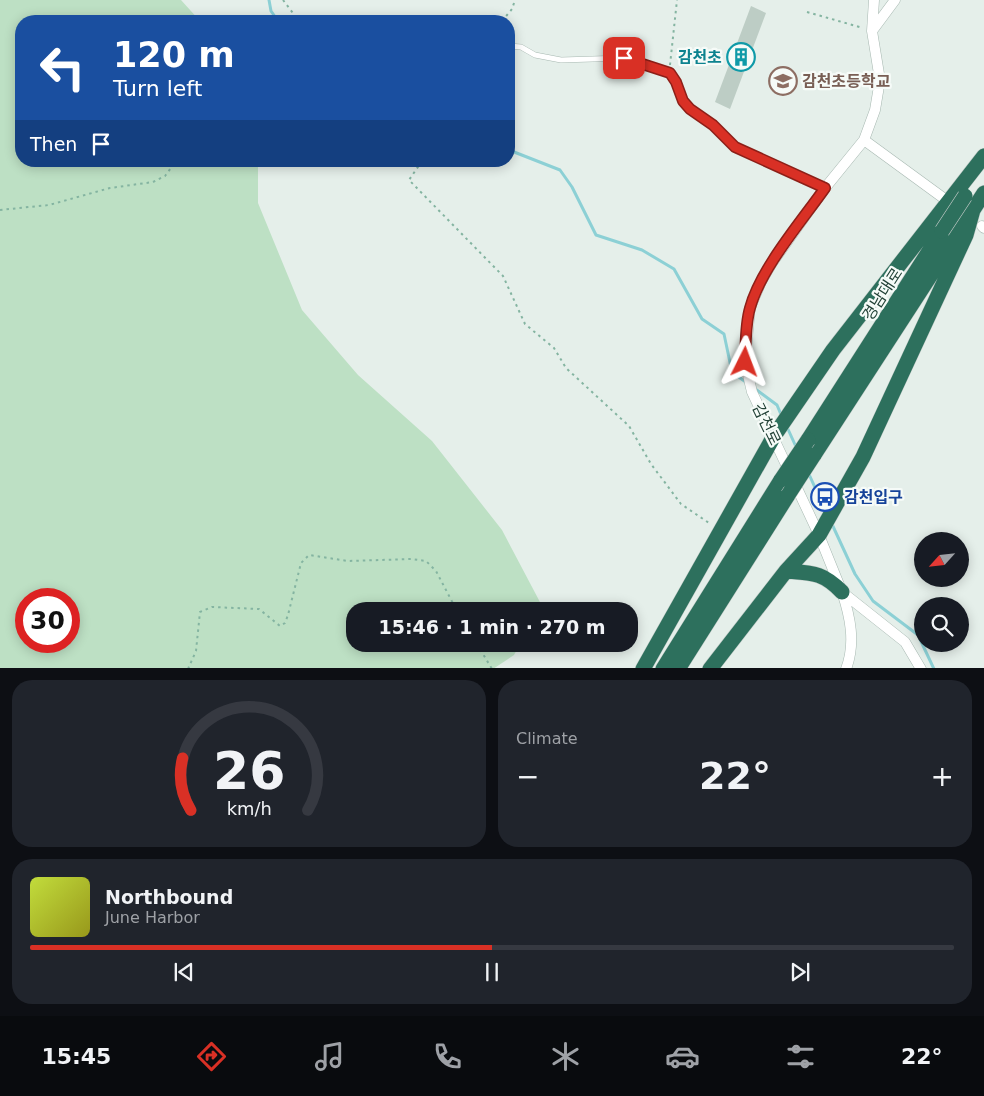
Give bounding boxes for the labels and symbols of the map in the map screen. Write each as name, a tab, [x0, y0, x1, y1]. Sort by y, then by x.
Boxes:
pin	[603, 37, 645, 79]
building icon: 감천초	[726, 42, 756, 72]
place label: 감천초	[678, 48, 722, 67]
school or university icon: 감천초등학교	[768, 66, 798, 96]
place label: 감천초등학교	[802, 72, 891, 91]
street label: 경남대로	[858, 264, 907, 324]
position arrow	[718, 335, 770, 387]
street label: 감천로	[748, 400, 785, 448]
bus stop icon: 감천입구	[810, 482, 840, 512]
place label: 감천입구	[844, 488, 903, 507]
north arrow	[914, 532, 969, 588]
speed limit sign: 30	[15, 588, 80, 653]

